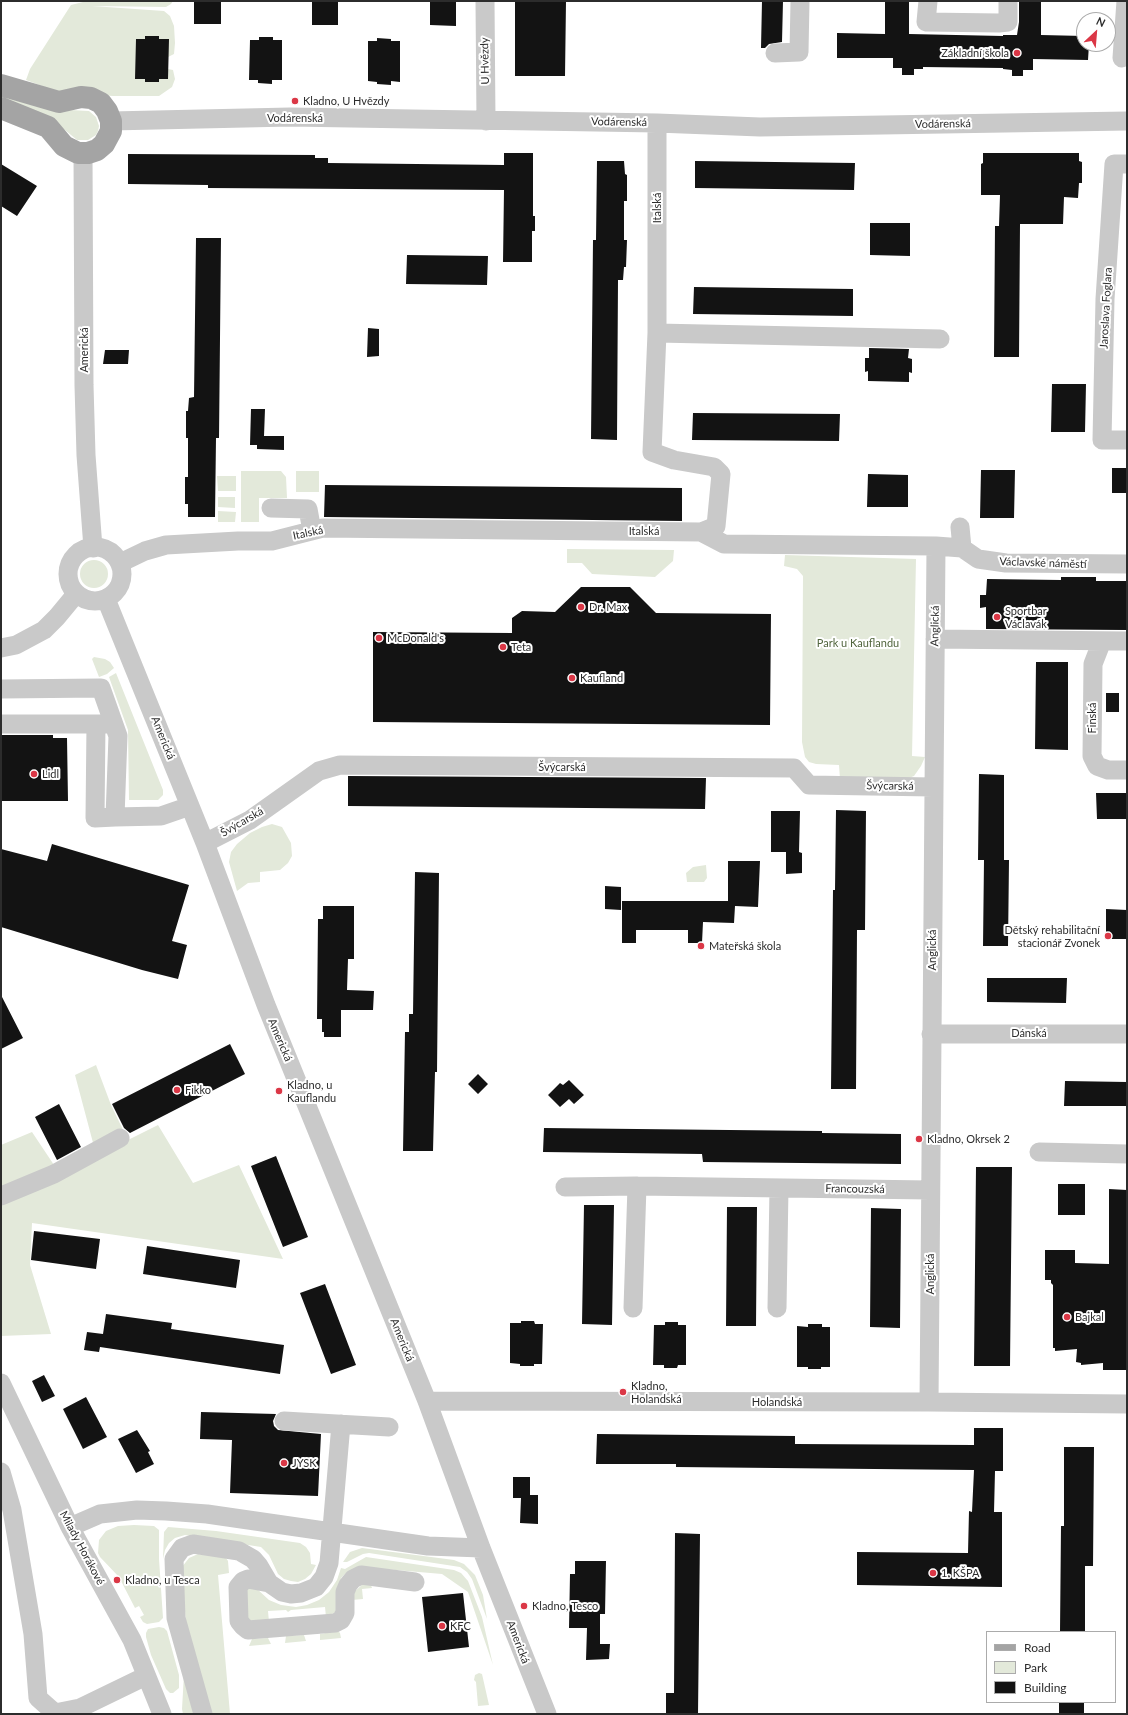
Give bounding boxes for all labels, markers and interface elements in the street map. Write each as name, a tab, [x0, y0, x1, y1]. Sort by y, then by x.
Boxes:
north arrow	[1076, 12, 1116, 52]
text: N	[1094, 14, 1108, 29]
street label: U Hvězdy	[478, 37, 492, 85]
place label: Základní škola	[941, 46, 1009, 60]
marker: Základní škola	[1012, 48, 1022, 58]
place label: Kladno, U Hvězdy	[303, 94, 389, 108]
marker: Kladno, U Hvězdy	[290, 96, 300, 106]
street label: Vodárenská	[267, 111, 323, 125]
street label: Vodárenská	[591, 115, 647, 129]
street label: Vodárenská	[915, 117, 971, 131]
street label: Italská	[650, 193, 664, 223]
street label: Jaroslava Foglara	[1097, 267, 1115, 349]
street label: Americká	[77, 327, 91, 373]
street label: Italská	[292, 523, 324, 543]
street label: Italská	[629, 524, 659, 538]
street label: Václavské náměstí	[999, 555, 1087, 571]
place label: Dr. Max	[589, 600, 627, 614]
marker: Dr. Max	[576, 602, 586, 612]
place label: Sportbar Václavák	[1005, 604, 1047, 630]
street label: Anglická	[928, 605, 942, 647]
marker: Sportbar Václavák	[992, 612, 1002, 622]
place label: McDonald's	[387, 631, 444, 645]
marker: McDonald's	[374, 633, 384, 643]
park label: Park u Kauflandu	[817, 636, 899, 650]
place label: Teta	[511, 640, 531, 654]
marker: Teta	[498, 642, 508, 652]
place label: Kaufland	[580, 671, 623, 685]
marker: Kaufland	[567, 673, 577, 683]
street label: Finská	[1085, 703, 1099, 733]
street label: Americká	[148, 715, 178, 761]
street label: Švýcarská	[538, 760, 586, 774]
place label: Lidl	[42, 767, 59, 781]
marker: Lidl	[29, 769, 39, 779]
street label: Švýcarská	[866, 779, 914, 793]
street label: Švýcarská	[218, 804, 266, 840]
place label: Dětský rehabilitační stacionář Zvonek	[1004, 923, 1100, 949]
street label: Anglická	[925, 930, 939, 970]
marker: Dětský rehabilitační stacionář Zvonek	[1103, 931, 1113, 941]
place label: Mateřská škola	[709, 939, 781, 953]
marker: Mateřská škola	[696, 941, 706, 951]
street label: Americká	[265, 1017, 295, 1063]
street label: Dánská	[1011, 1026, 1047, 1040]
place label: Kladno, u Kauflandu	[287, 1078, 336, 1104]
place label: Fikko	[185, 1083, 211, 1097]
marker: Fikko	[172, 1085, 182, 1095]
marker: Kladno, u Kauflandu	[274, 1086, 284, 1096]
place label: Kladno, Okrsek 2	[927, 1132, 1010, 1146]
marker: Kladno, Okrsek 2	[914, 1134, 924, 1144]
street label: Francouzská	[825, 1182, 885, 1196]
street label: Anglická	[923, 1254, 937, 1294]
place label: Bajkal	[1075, 1310, 1104, 1324]
marker: Bajkal	[1062, 1312, 1072, 1322]
street label: Americká	[387, 1317, 417, 1363]
place label: Kladno, Holandská	[631, 1379, 682, 1405]
marker: Kladno, Holandská	[618, 1387, 628, 1397]
street label: Holandská	[752, 1395, 802, 1409]
place label: JYSK	[292, 1456, 317, 1470]
marker: JYSK	[279, 1458, 289, 1468]
street label: Milady Horákové	[57, 1509, 107, 1587]
place label: 1. KŠPA	[941, 1566, 980, 1580]
marker: 1. KŠPA	[928, 1568, 938, 1578]
place label: Kladno, u Tesca	[125, 1573, 200, 1587]
marker: Kladno, u Tesca	[112, 1575, 122, 1585]
place label: Kladno, Tesco	[532, 1599, 598, 1613]
marker: Kladno, Tesco	[519, 1601, 529, 1611]
place label: KFC	[450, 1619, 471, 1633]
street label: Americká	[504, 1619, 532, 1665]
marker: KFC	[437, 1621, 447, 1631]
legend	[986, 1631, 1116, 1703]
text: Road	[1024, 1640, 1051, 1655]
text: Park	[1024, 1660, 1047, 1675]
text: Building	[1024, 1680, 1067, 1695]

